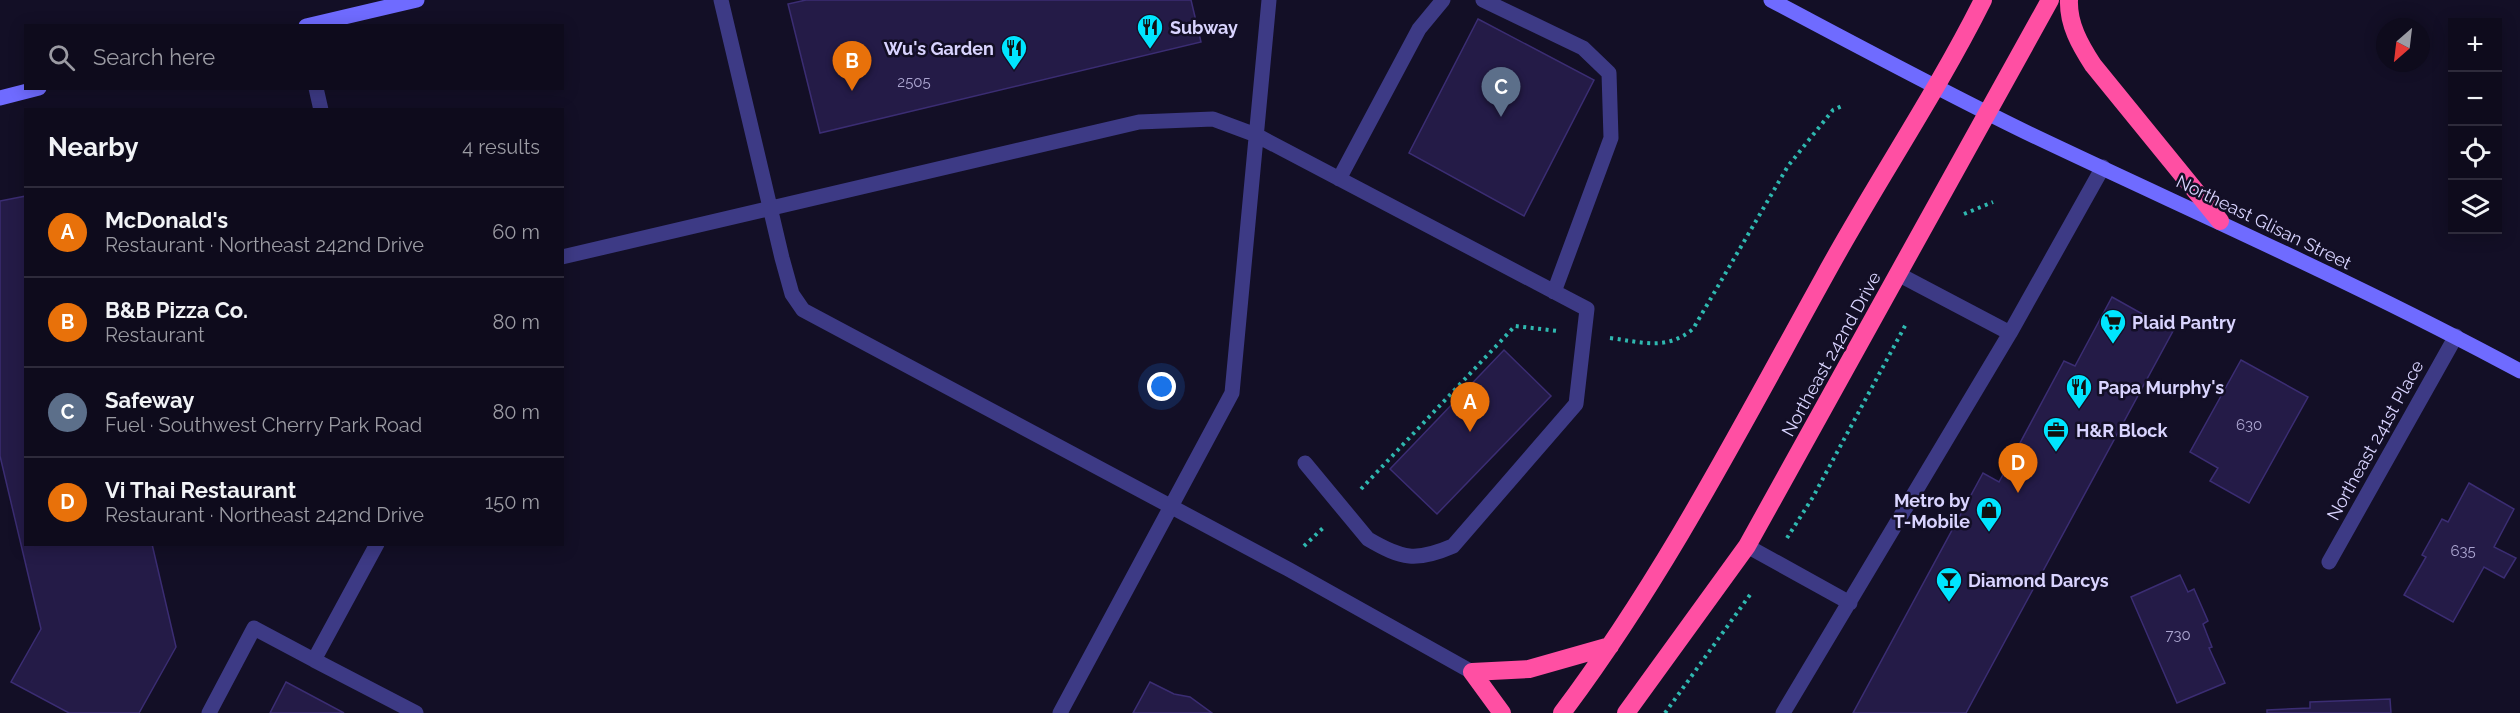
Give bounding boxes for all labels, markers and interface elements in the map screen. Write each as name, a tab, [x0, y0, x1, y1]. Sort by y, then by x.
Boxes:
restaurant icon: Subway	[1135, 12, 1165, 50]
place label: Subway	[1170, 17, 1238, 38]
north arrow	[2376, 18, 2430, 72]
map controls	[2448, 18, 2502, 234]
button: +	[2448, 18, 2502, 72]
search box	[24, 24, 564, 90]
restaurant icon: Wu's Garden	[999, 33, 1029, 71]
place label: Wu's Garden	[884, 38, 994, 59]
icon: search	[45, 41, 78, 74]
pin: B	[832, 42, 872, 91]
text: Search here	[93, 44, 215, 70]
pin: C	[1482, 68, 1520, 117]
button: −	[2448, 72, 2502, 126]
house number: 2505	[897, 73, 931, 91]
button: locate	[2448, 126, 2502, 180]
text: Nearby	[48, 132, 138, 162]
text: 4 results	[462, 135, 540, 159]
street label: Northeast Glisan Street	[2173, 170, 2355, 274]
button: layers	[2448, 180, 2502, 234]
text: McDonald's	[105, 207, 228, 233]
text: A	[61, 220, 74, 244]
text: 60 m	[492, 220, 540, 244]
text: Restaurant · Northeast 242nd Drive	[105, 233, 424, 257]
street label: Northeast 242nd Drive	[1777, 268, 1885, 440]
text: B&B Pizza Co.	[105, 297, 248, 323]
supermarket icon: Plaid Pantry	[2098, 307, 2128, 345]
text: B	[61, 310, 74, 334]
text: 80 m	[492, 310, 540, 334]
place label: Plaid Pantry	[2132, 312, 2236, 333]
text: Restaurant	[105, 323, 205, 347]
street label: Northeast 241st Place	[2322, 356, 2428, 524]
your location	[1147, 372, 1176, 401]
restaurant icon: Papa Murphy's	[2064, 372, 2094, 410]
place label: Papa Murphy's	[2098, 377, 2224, 398]
pin: A	[1450, 382, 1490, 432]
text: Safeway	[105, 387, 194, 413]
text: C	[61, 400, 74, 424]
text: 80 m	[492, 400, 540, 424]
text: Fuel · Southwest Cherry Park Road	[105, 413, 422, 437]
office icon: H&R Block	[2041, 415, 2071, 453]
house number: 630	[2236, 416, 2262, 434]
place label: H&R Block	[2076, 420, 2169, 441]
pin: D	[1998, 444, 2038, 493]
text: Vi Thai Restaurant	[105, 477, 296, 503]
text: D	[60, 490, 75, 514]
text: 150 m	[485, 490, 540, 514]
place label: Metro by T-Mobile	[1894, 490, 1970, 532]
shop icon: Metro by T-Mobile	[1974, 495, 2004, 533]
text: Restaurant · Northeast 242nd Drive	[105, 503, 424, 527]
house number: 635	[2450, 542, 2476, 560]
bar icon: Diamond Darcys	[1934, 565, 1964, 603]
place label: Diamond Darcys	[1968, 570, 2109, 591]
house number: 730	[2165, 626, 2191, 644]

